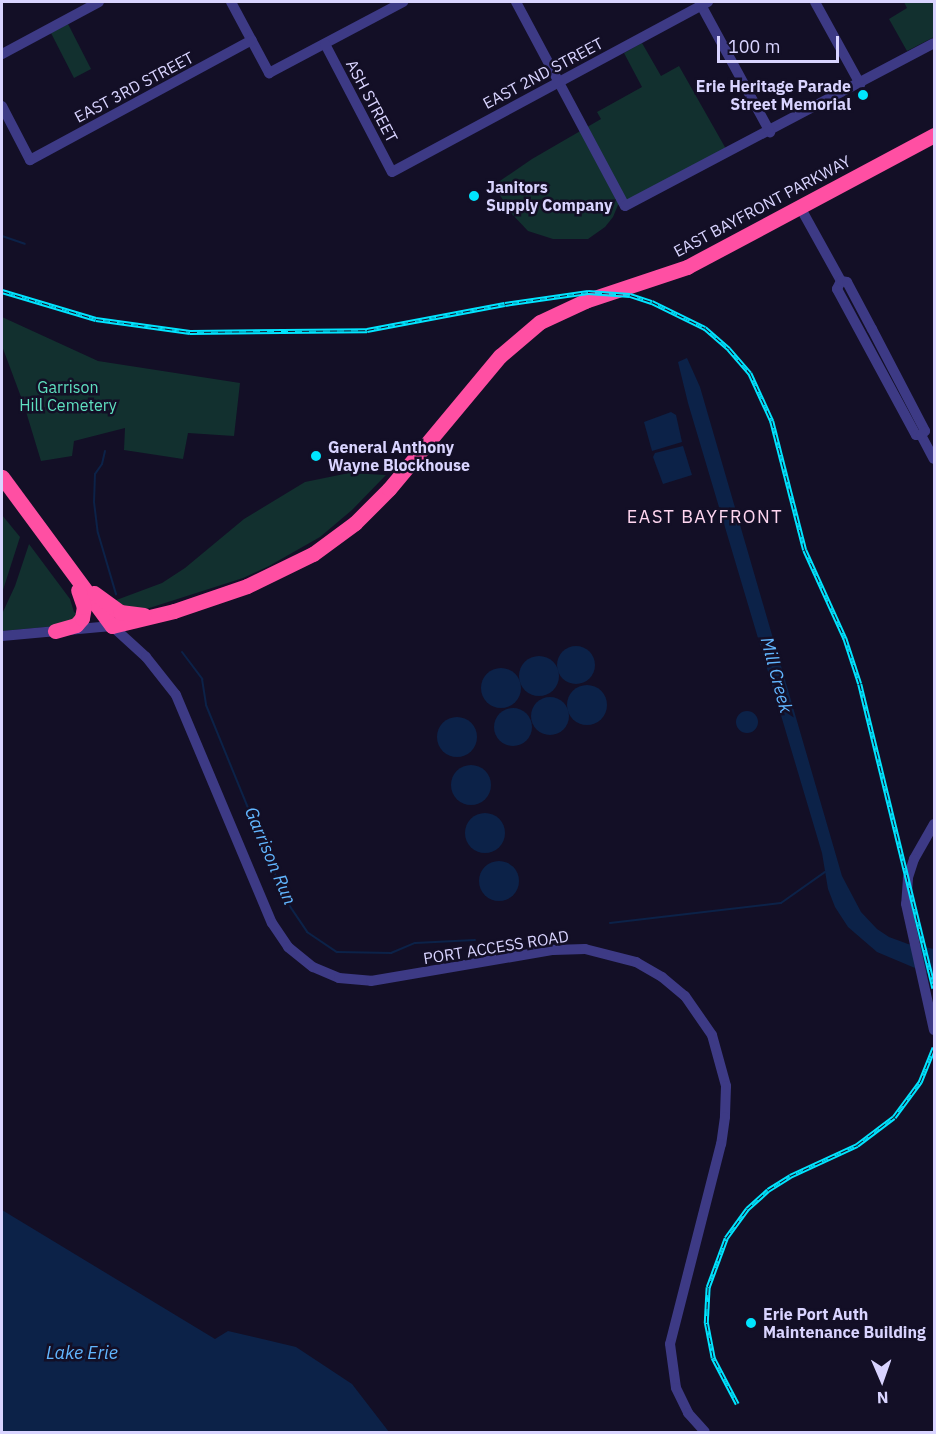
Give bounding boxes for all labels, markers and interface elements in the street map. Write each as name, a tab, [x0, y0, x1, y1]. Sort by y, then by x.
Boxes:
scale bar	[720, 24, 842, 62]
street label: EAST 2ND STREET	[480, 33, 606, 113]
text: 100 m	[728, 35, 780, 58]
street label: EAST 3RD STREET	[71, 47, 197, 127]
street label: ASH STREET	[342, 56, 402, 146]
place label: Erie Heritage Parade Street Memorial	[696, 76, 851, 114]
marker: Erie Heritage Parade Street Memorial	[856, 88, 870, 102]
street label: EAST BAYFRONT PARKWAY	[670, 151, 854, 261]
place label: Janitors Supply Company	[486, 177, 613, 215]
marker: Janitors Supply Company	[467, 189, 481, 203]
park label: Garrison Hill Cemetery	[19, 377, 117, 415]
place label: General Anthony Wayne Blockhouse	[328, 437, 470, 475]
marker: General Anthony Wayne Blockhouse	[309, 449, 323, 463]
district label: EAST BAYFRONT	[627, 506, 783, 528]
water label: Mill Creek	[756, 635, 796, 715]
water label: Garrison Run	[240, 804, 300, 908]
street label: PORT ACCESS ROAD	[422, 926, 570, 968]
place label: Erie Port Auth Maintenance Building	[763, 1304, 926, 1342]
marker: Erie Port Auth Maintenance Building	[744, 1316, 758, 1330]
water label: Lake Erie	[46, 1342, 118, 1364]
north arrow	[852, 1350, 912, 1410]
text: N	[876, 1388, 889, 1408]

